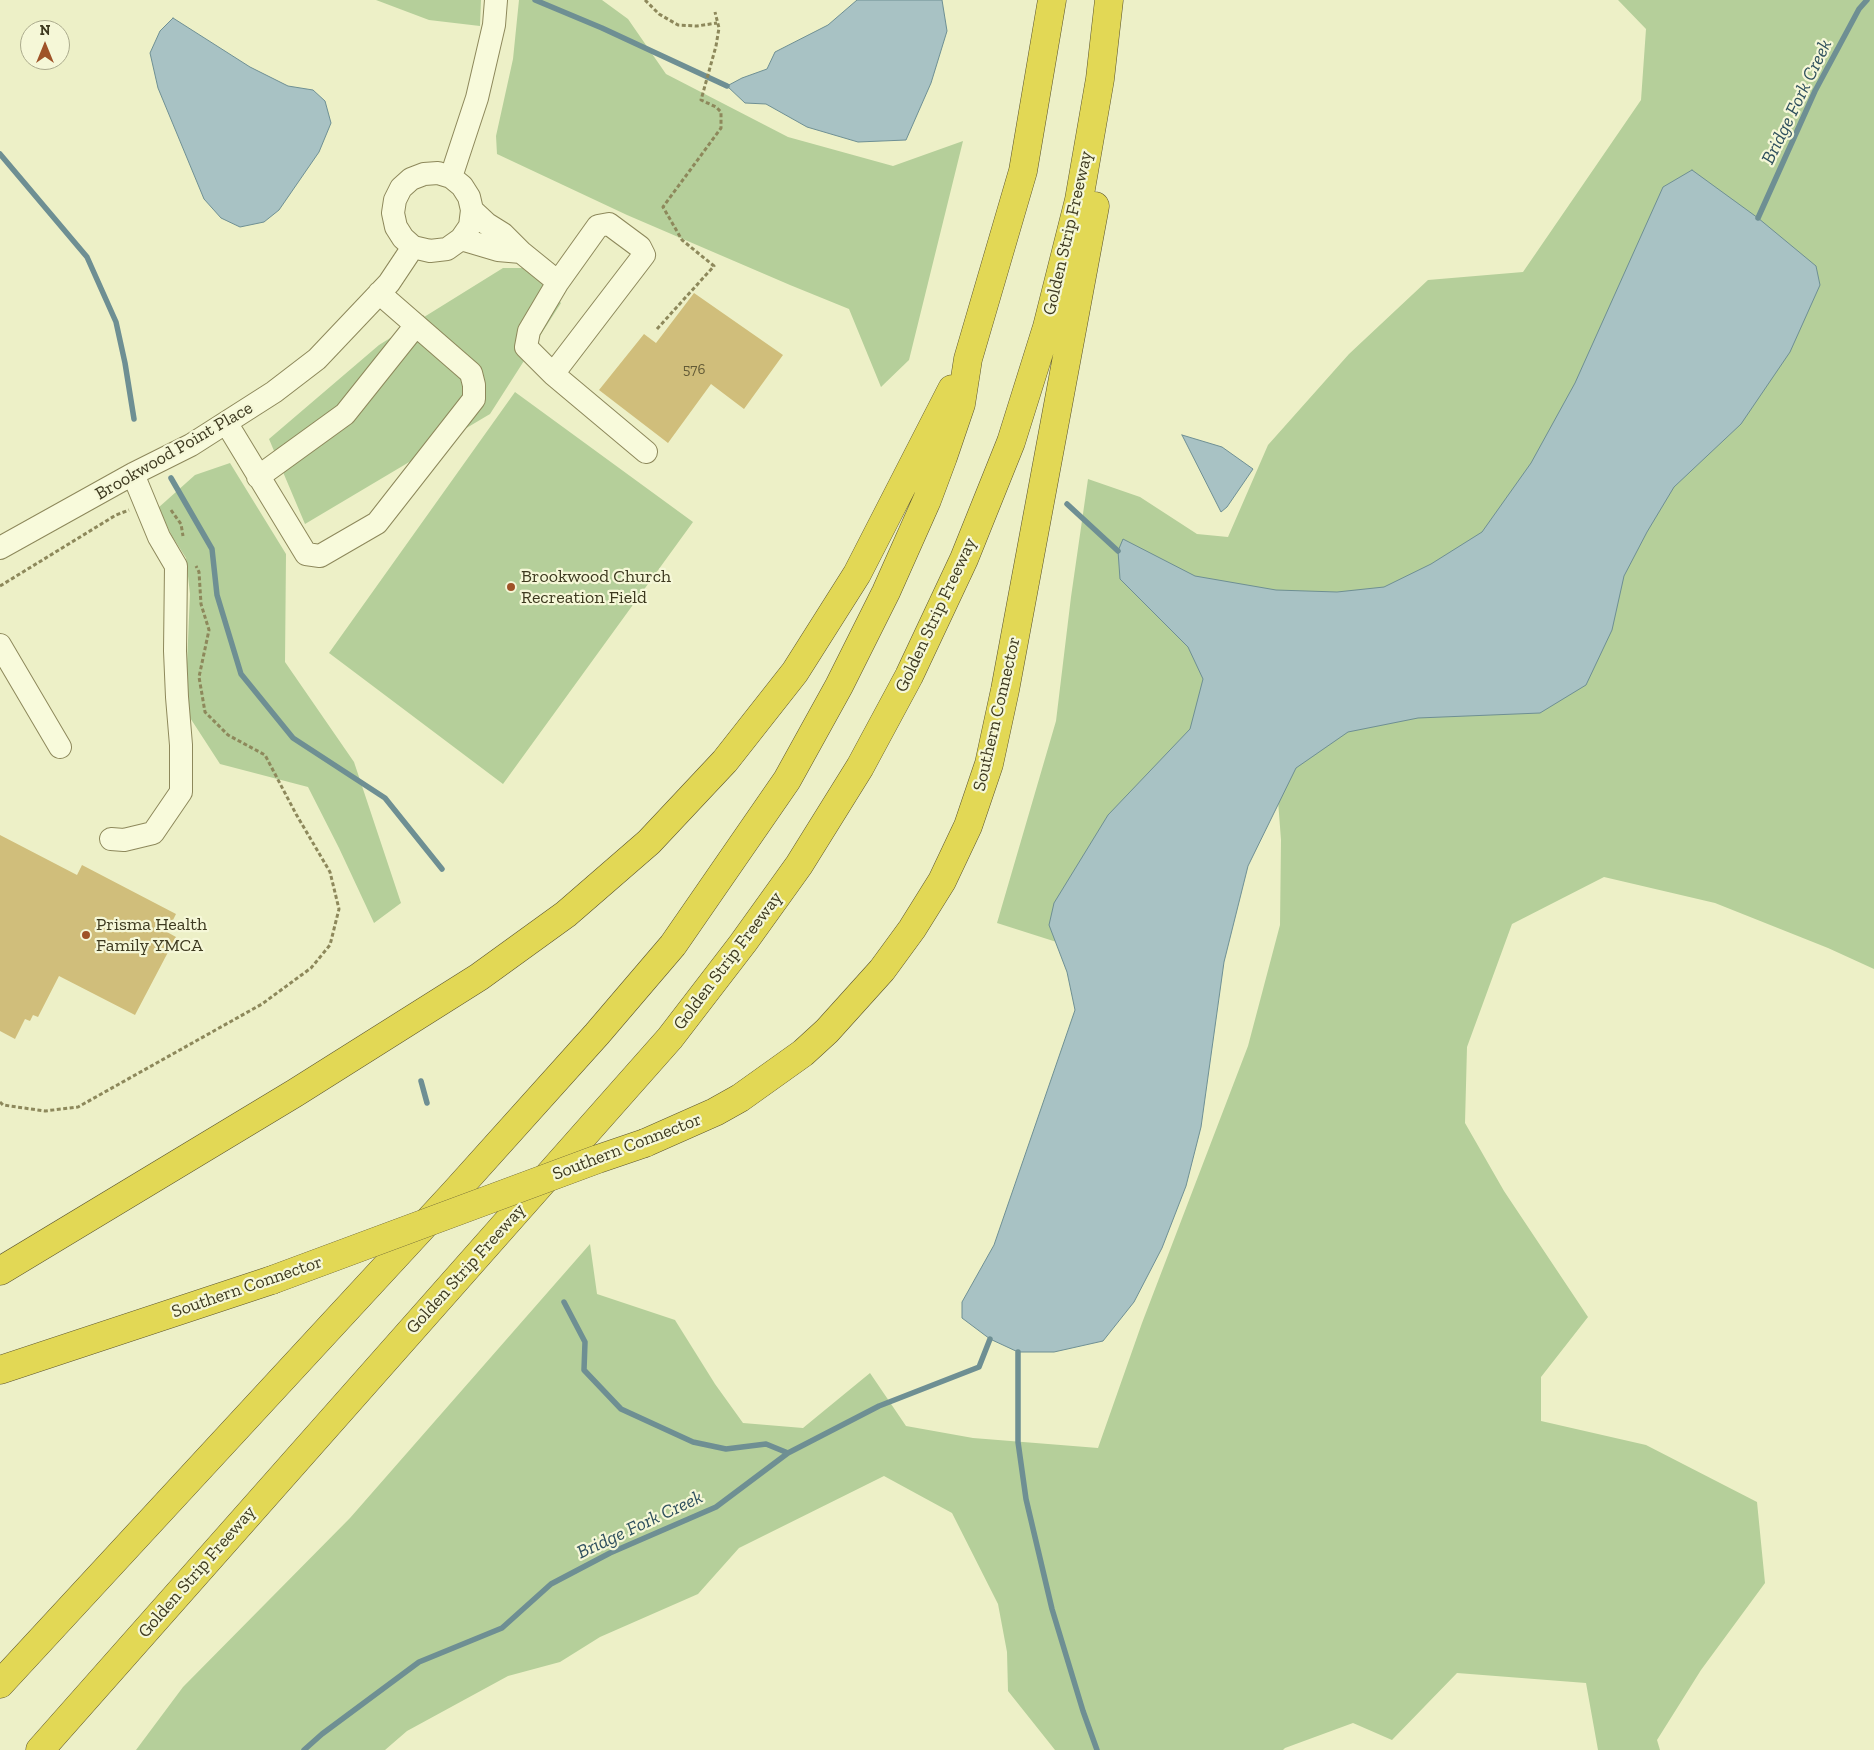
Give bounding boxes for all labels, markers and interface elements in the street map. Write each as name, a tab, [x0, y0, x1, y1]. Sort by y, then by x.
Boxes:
north arrow	[20, 20, 70, 70]
text: N	[40, 22, 50, 39]
water label: Bridge Fork Creek	[1757, 36, 1837, 168]
street label: Golden Strip Freeway	[1039, 149, 1097, 317]
house number: 576	[683, 361, 705, 379]
street label: Brookwood Point Place	[91, 397, 257, 505]
street label: Golden Strip Freeway	[891, 534, 981, 696]
place label: Brookwood Church Recreation Field	[521, 566, 671, 608]
marker: Brookwood Church Recreation Field	[505, 581, 517, 593]
street label: Southern Connector	[969, 635, 1025, 793]
street label: Golden Strip Freeway	[669, 888, 787, 1034]
place label: Prisma Health Family YMCA	[96, 914, 207, 956]
marker: Prisma Health Family YMCA	[80, 929, 92, 941]
street label: Southern Connector	[549, 1109, 705, 1185]
street label: Golden Strip Freeway	[402, 1199, 530, 1339]
street label: Southern Connector	[169, 1251, 325, 1323]
water label: Bridge Fork Creek	[574, 1486, 706, 1564]
street label: Golden Strip Freeway	[134, 1502, 260, 1642]

